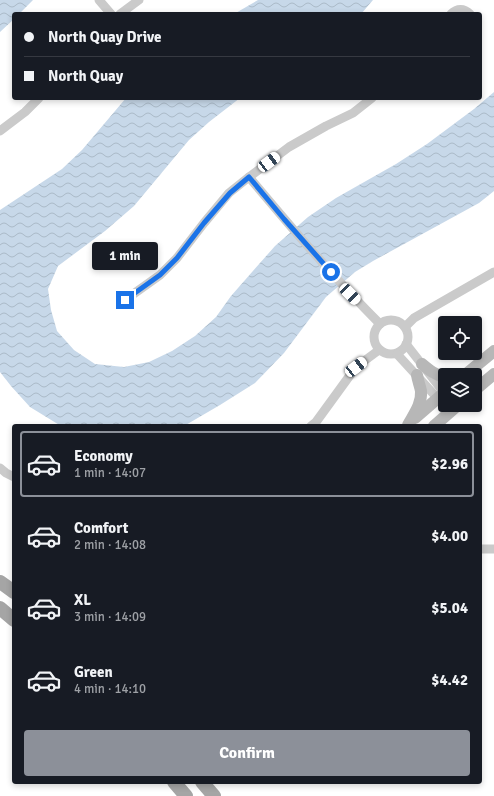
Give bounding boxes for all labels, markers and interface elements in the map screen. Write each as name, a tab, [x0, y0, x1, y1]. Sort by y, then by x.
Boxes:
text: North Quay Drive	[48, 28, 162, 46]
text: North Quay	[48, 67, 123, 85]
car	[256, 150, 282, 174]
callout: 1 min	[92, 242, 158, 270]
text: 1 min	[109, 248, 141, 264]
route start	[322, 263, 340, 281]
car	[337, 281, 363, 307]
route end	[116, 291, 134, 309]
map controls	[438, 316, 482, 412]
button: locate	[438, 316, 482, 360]
car	[343, 355, 369, 379]
button: layers	[438, 368, 482, 412]
icon: car	[26, 446, 62, 482]
text: Economy	[74, 447, 133, 465]
text: $2.96	[431, 455, 468, 473]
text: 1 min · 14:07	[74, 465, 146, 481]
icon: car	[26, 518, 62, 554]
text: Comfort	[74, 519, 128, 537]
text: $4.00	[431, 527, 468, 545]
text: 2 min · 14:08	[74, 537, 146, 553]
icon: car	[26, 590, 62, 626]
text: XL	[74, 591, 91, 609]
text: $5.04	[431, 599, 468, 617]
text: 3 min · 14:09	[74, 609, 146, 625]
icon: car	[26, 662, 62, 698]
text: Green	[74, 663, 113, 681]
text: $4.42	[431, 671, 468, 689]
text: 4 min · 14:10	[74, 681, 146, 697]
button: Confirm	[24, 730, 470, 776]

